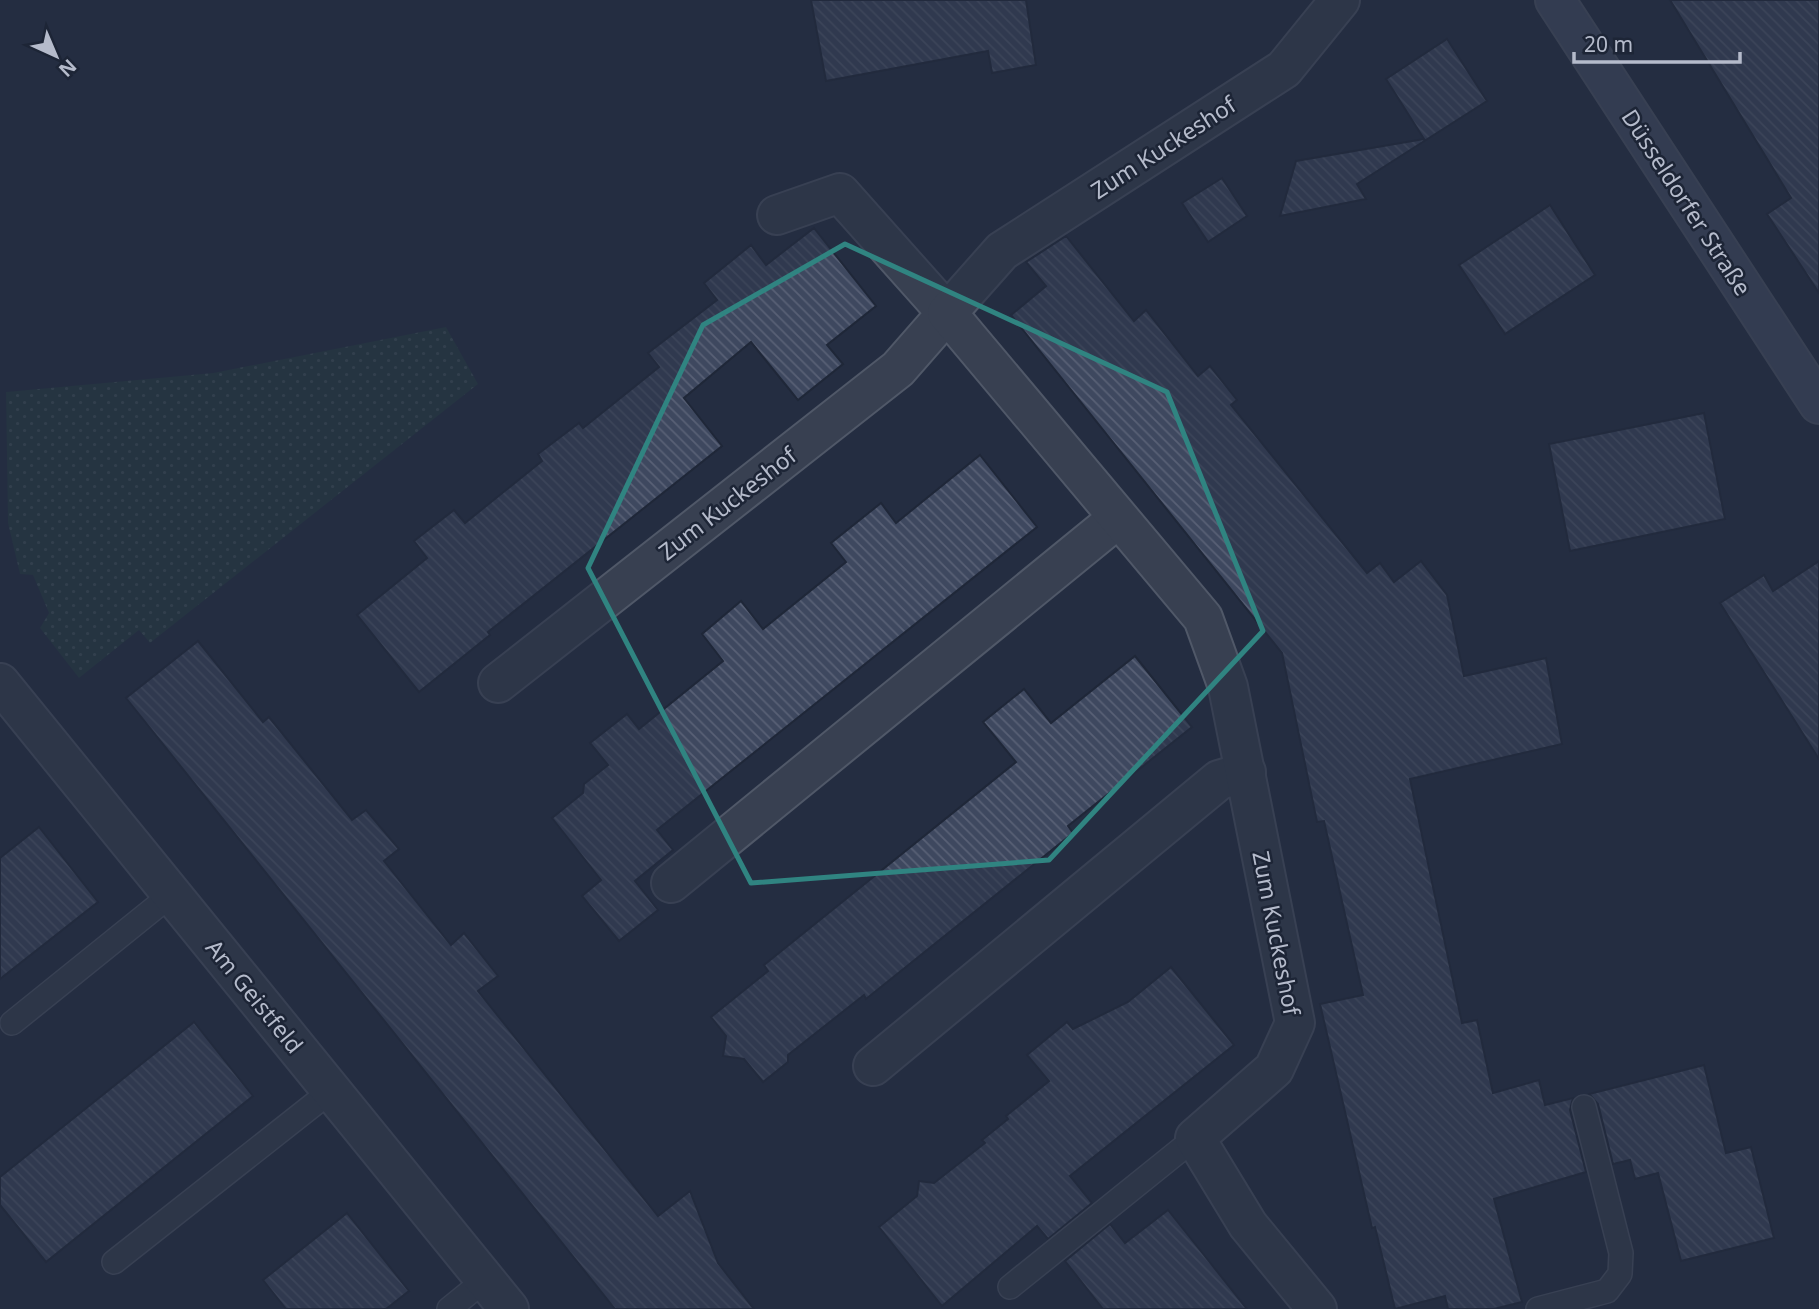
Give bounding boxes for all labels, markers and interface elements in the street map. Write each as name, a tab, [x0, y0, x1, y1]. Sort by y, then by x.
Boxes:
north arrow	[21, 21, 91, 91]
scale bar	[1574, 21, 1740, 65]
text: 20 m	[1584, 30, 1633, 58]
text: N	[53, 54, 82, 83]
street label: Zum Kuckeshof	[1084, 88, 1243, 206]
street label: Düsseldorfer Straße	[1615, 103, 1759, 301]
street label: Zum Kuckeshof	[651, 438, 803, 567]
street label: Zum Kuckeshof	[1245, 848, 1309, 1019]
street label: Am Geistfeld	[199, 932, 311, 1060]

